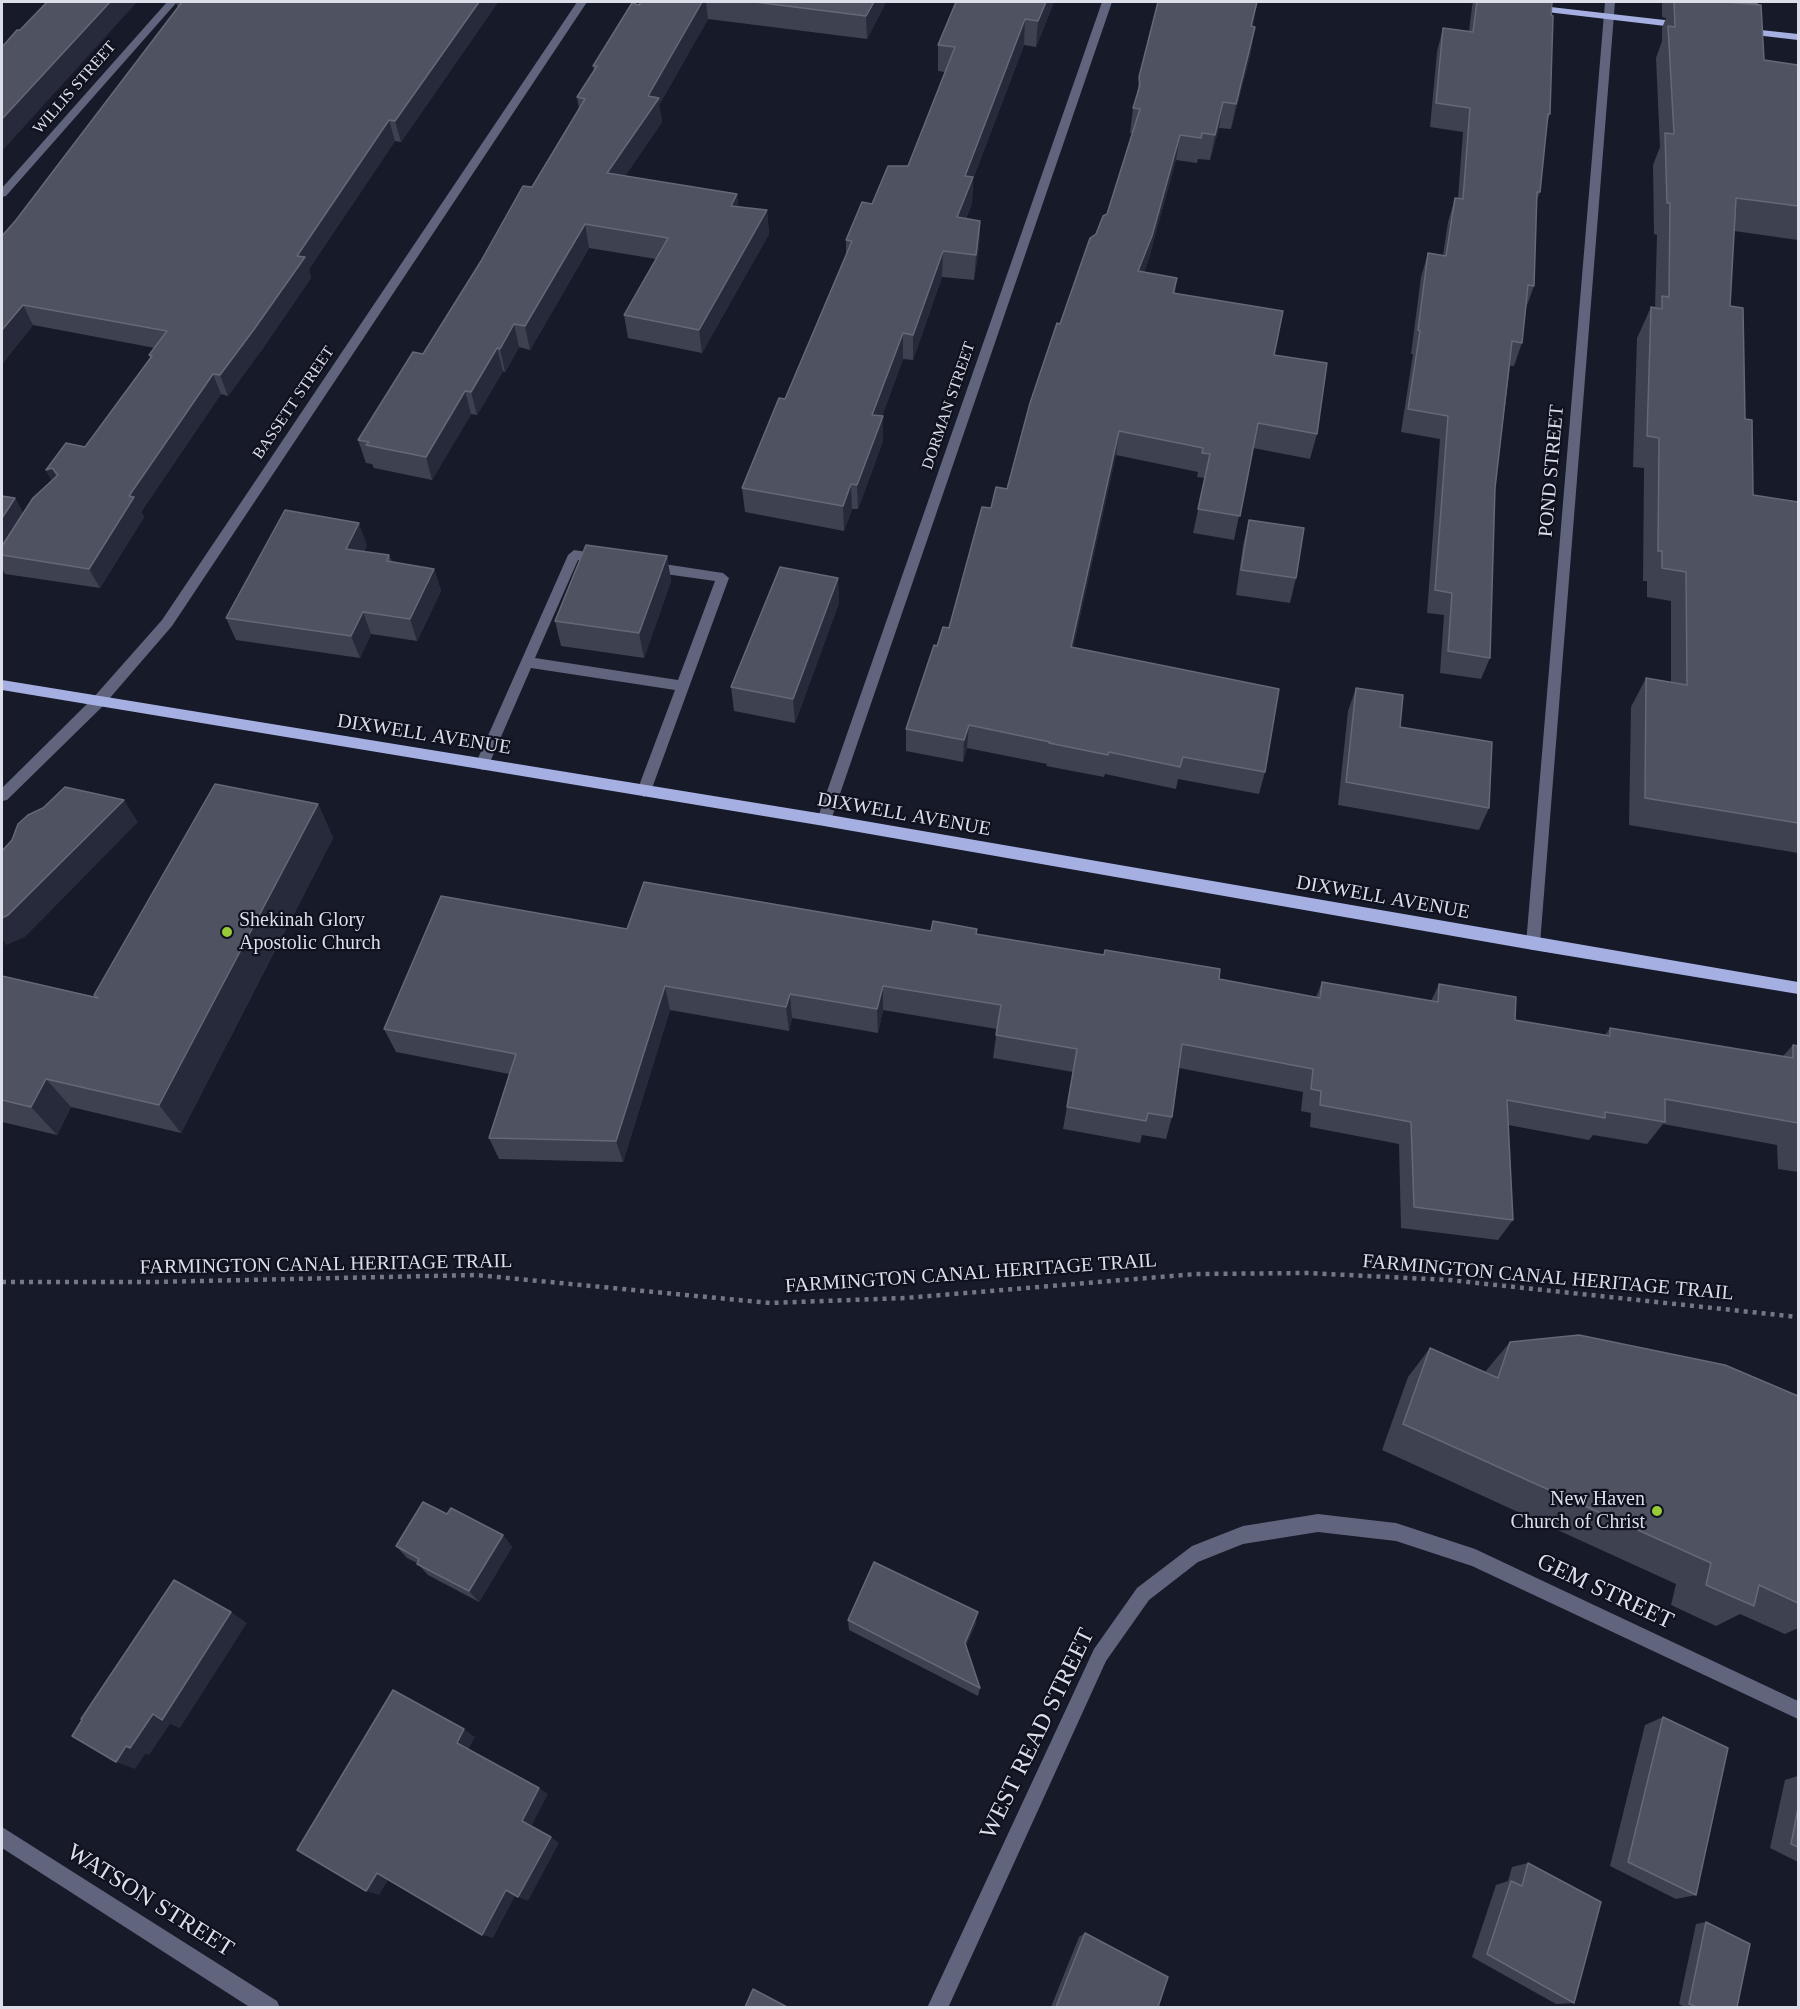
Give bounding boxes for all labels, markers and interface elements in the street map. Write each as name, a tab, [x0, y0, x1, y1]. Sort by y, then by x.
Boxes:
street label: WILLIS STREET	[29, 38, 121, 138]
street label: DORMAN STREET	[918, 340, 980, 472]
street label: BASSETT STREET	[249, 343, 339, 463]
street label: POND STREET	[1534, 404, 1570, 538]
street label: DIXWELL AVENUE	[335, 709, 513, 761]
street label: DIXWELL AVENUE	[815, 788, 993, 842]
street label: DIXWELL AVENUE	[1294, 871, 1472, 925]
place label: Shekinah Glory Apostolic Church	[239, 909, 381, 956]
marker: Shekinah Glory Apostolic Church	[220, 925, 234, 939]
street label: FARMINGTON CANAL HERITAGE TRAIL	[784, 1249, 1158, 1299]
street label: FARMINGTON CANAL HERITAGE TRAIL	[140, 1250, 512, 1280]
street label: FARMINGTON CANAL HERITAGE TRAIL	[1361, 1250, 1735, 1306]
place label: New Haven Church of Christ	[1511, 1488, 1645, 1535]
marker: New Haven Church of Christ	[1650, 1504, 1664, 1518]
street label: GEM STREET	[1532, 1548, 1678, 1636]
street label: WEST READ STREET	[975, 1624, 1101, 1844]
street label: WATSON STREET	[61, 1838, 239, 1964]

